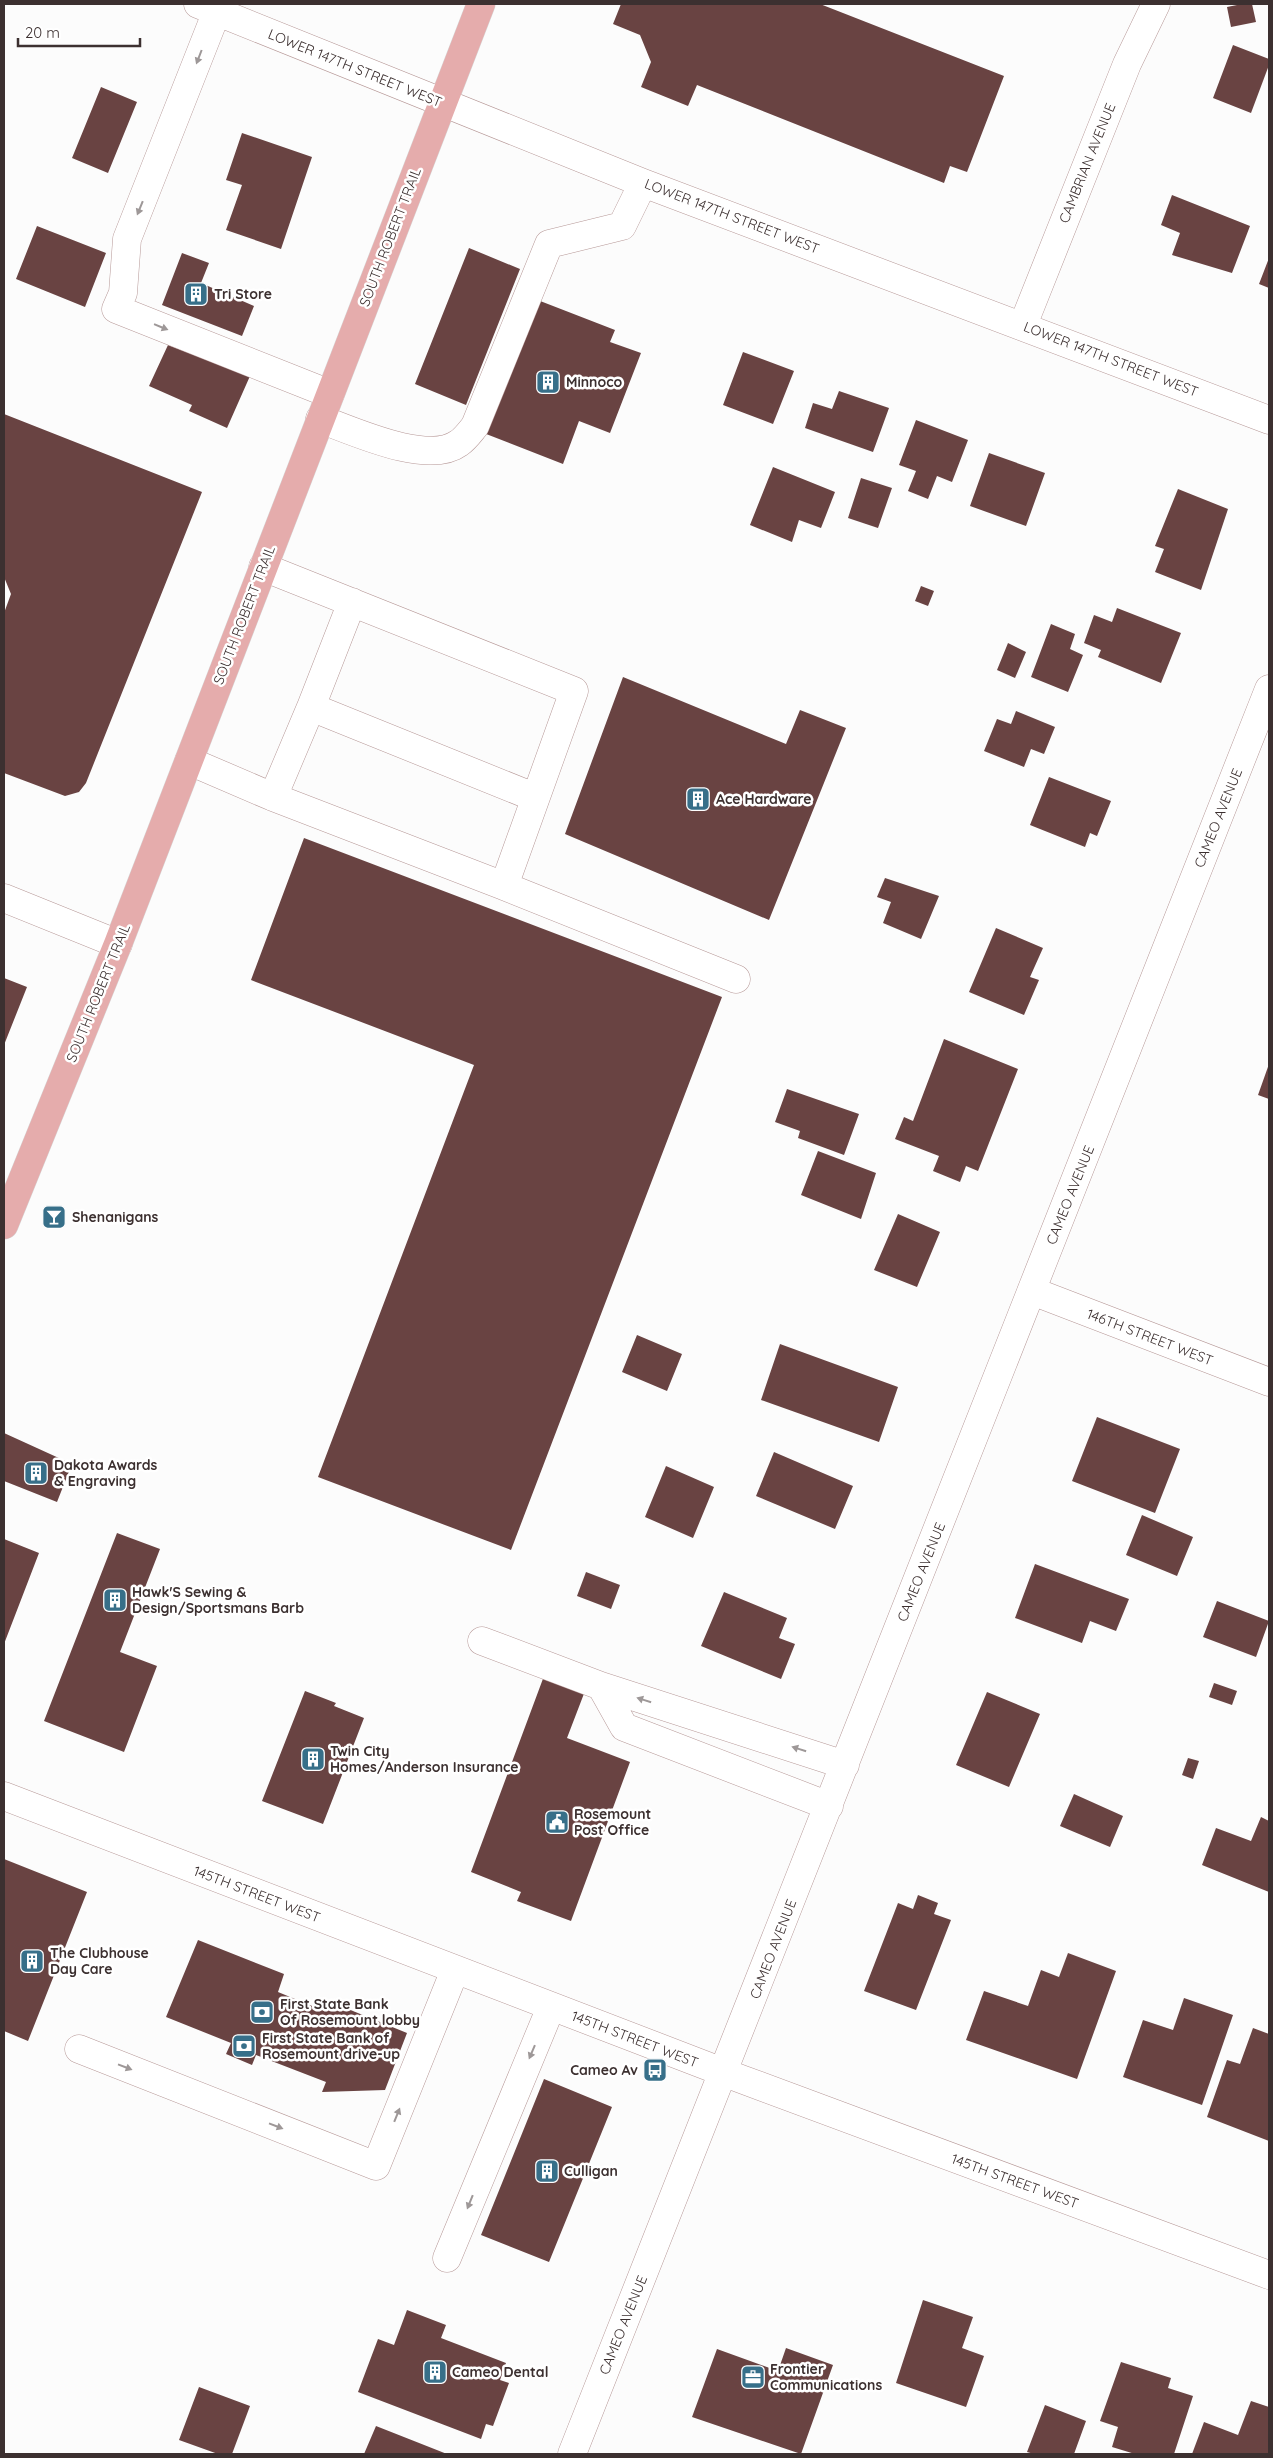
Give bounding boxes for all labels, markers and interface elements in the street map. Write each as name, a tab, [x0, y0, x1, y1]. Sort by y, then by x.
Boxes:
scale bar	[18, 15, 140, 47]
text: 20 m	[25, 23, 60, 42]
street label: LOWER 147TH STREET WEST	[265, 25, 445, 111]
one-way arrow	[195, 50, 203, 65]
street label: CAMBRIAN AVENUE	[1055, 100, 1119, 226]
street label: SOUTH ROBERT TRAIL	[355, 165, 425, 309]
street label: LOWER 147TH STREET WEST	[642, 174, 822, 258]
one-way arrow	[135, 201, 143, 215]
building icon: Tri Store	[183, 281, 209, 307]
place label: Tri Store	[214, 285, 272, 303]
street label: LOWER 147TH STREET WEST	[1021, 317, 1201, 401]
one-way arrow	[154, 323, 169, 331]
building icon: Minnoco	[535, 369, 561, 395]
place label: Minnoco	[566, 373, 622, 391]
street label: SOUTH ROBERT TRAIL	[209, 543, 279, 687]
street label: CAMEO AVENUE	[1190, 766, 1246, 870]
building icon: Ace Hardware	[685, 786, 711, 812]
place label: Ace Hardware	[716, 790, 811, 808]
street label: SOUTH ROBERT TRAIL	[62, 921, 134, 1065]
street label: CAMEO AVENUE	[1042, 1143, 1098, 1247]
bar icon: Shenanigans	[41, 1204, 67, 1230]
place label: Shenanigans	[72, 1208, 159, 1226]
street label: 146TH STREET WEST	[1084, 1305, 1216, 1369]
place label: Dakota Awards & Engraving	[54, 1456, 158, 1490]
building icon: Dakota Awards & Engraving	[23, 1460, 49, 1486]
street label: CAMEO AVENUE	[893, 1520, 949, 1624]
place label: Hawk'S Sewing & Design/Sportsmans Barb	[132, 1583, 304, 1617]
building icon: Hawk'S Sewing & Design/Sportsmans Barb	[102, 1587, 128, 1613]
one-way arrow	[636, 1696, 651, 1704]
place label: Twin City Homes/Anderson Insurance	[330, 1742, 519, 1776]
one-way arrow	[791, 1745, 806, 1753]
building icon: Twin City Homes/Anderson Insurance	[300, 1746, 326, 1772]
place label: Rosemount Post Office	[574, 1805, 651, 1839]
public building icon: Rosemount Post Office	[544, 1809, 570, 1835]
street label: 145TH STREET WEST	[191, 1862, 323, 1926]
street label: CAMEO AVENUE	[746, 1897, 800, 2001]
place label: The Clubhouse Day Care	[50, 1944, 149, 1978]
building icon: The Clubhouse Day Care	[19, 1948, 45, 1974]
place label: First State Bank Of Rosemount lobby	[280, 1995, 420, 2029]
bank icon: First State Bank Of Rosemount lobby	[249, 1999, 275, 2025]
street label: 145TH STREET WEST	[569, 2007, 701, 2071]
place label: First State Bank of Rosemount drive-up	[262, 2029, 400, 2063]
bank icon: First State Bank of Rosemount drive-up	[231, 2033, 257, 2059]
one-way arrow	[528, 2045, 536, 2060]
bus stop icon: Cameo Av	[642, 2057, 668, 2083]
place label: Cameo Av	[570, 2061, 638, 2079]
one-way arrow	[117, 2064, 132, 2071]
one-way arrow	[393, 2108, 401, 2122]
one-way arrow	[269, 2123, 283, 2131]
street label: 145TH STREET WEST	[949, 2150, 1081, 2212]
building icon: Culligan	[534, 2158, 560, 2184]
place label: Culligan	[564, 2162, 618, 2180]
one-way arrow	[466, 2195, 474, 2209]
street label: CAMEO AVENUE	[595, 2273, 651, 2377]
building icon: Cameo Dental	[422, 2359, 448, 2385]
place label: Frontier Communications	[770, 2360, 882, 2394]
place label: Cameo Dental	[452, 2363, 548, 2381]
office icon: Frontier Communications	[740, 2364, 766, 2390]

